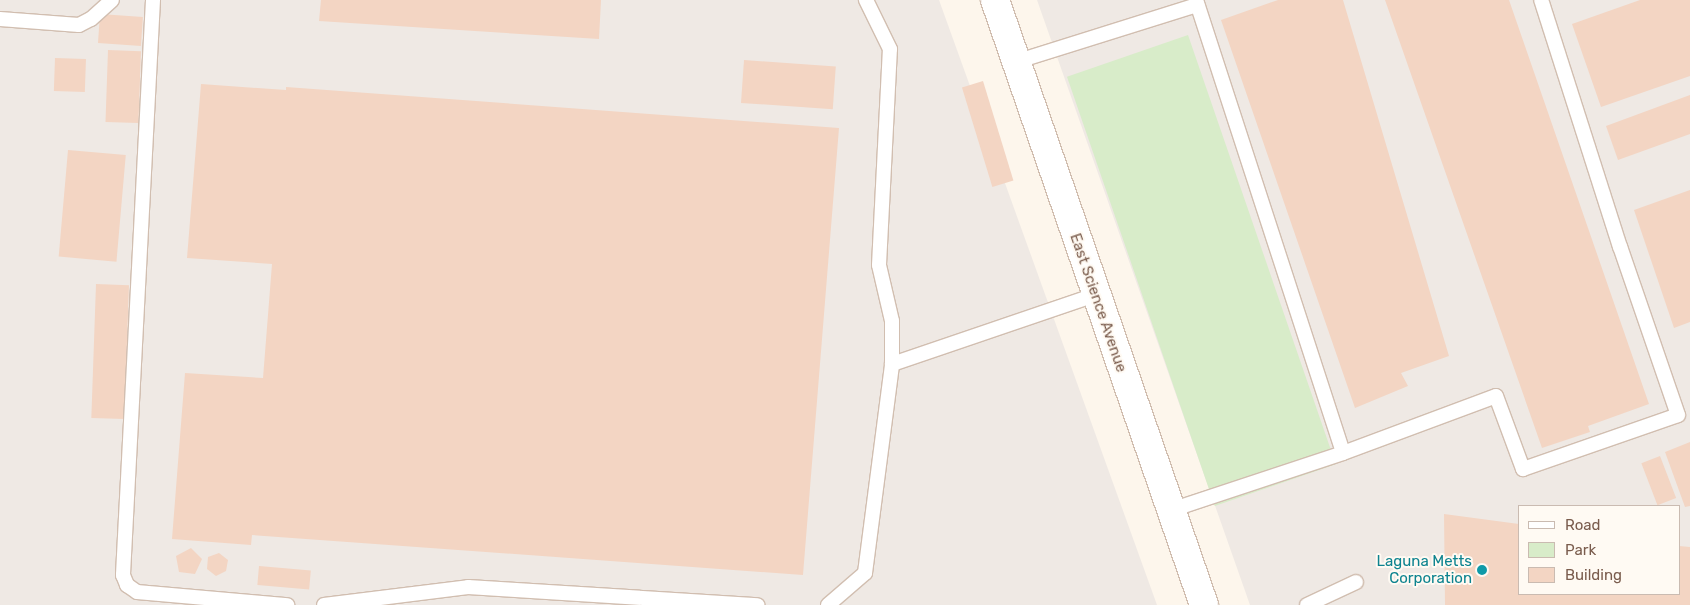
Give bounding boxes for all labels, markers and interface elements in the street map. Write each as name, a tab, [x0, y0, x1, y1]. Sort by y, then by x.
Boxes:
street label: East Science Avenue	[1066, 231, 1130, 375]
legend	[1518, 505, 1680, 595]
text: Road	[1565, 516, 1601, 534]
text: Park	[1565, 541, 1596, 559]
place label: Laguna Metts Corporation	[1377, 552, 1472, 587]
marker: Laguna Metts Corporation	[1476, 564, 1488, 576]
text: Building	[1565, 566, 1622, 584]

